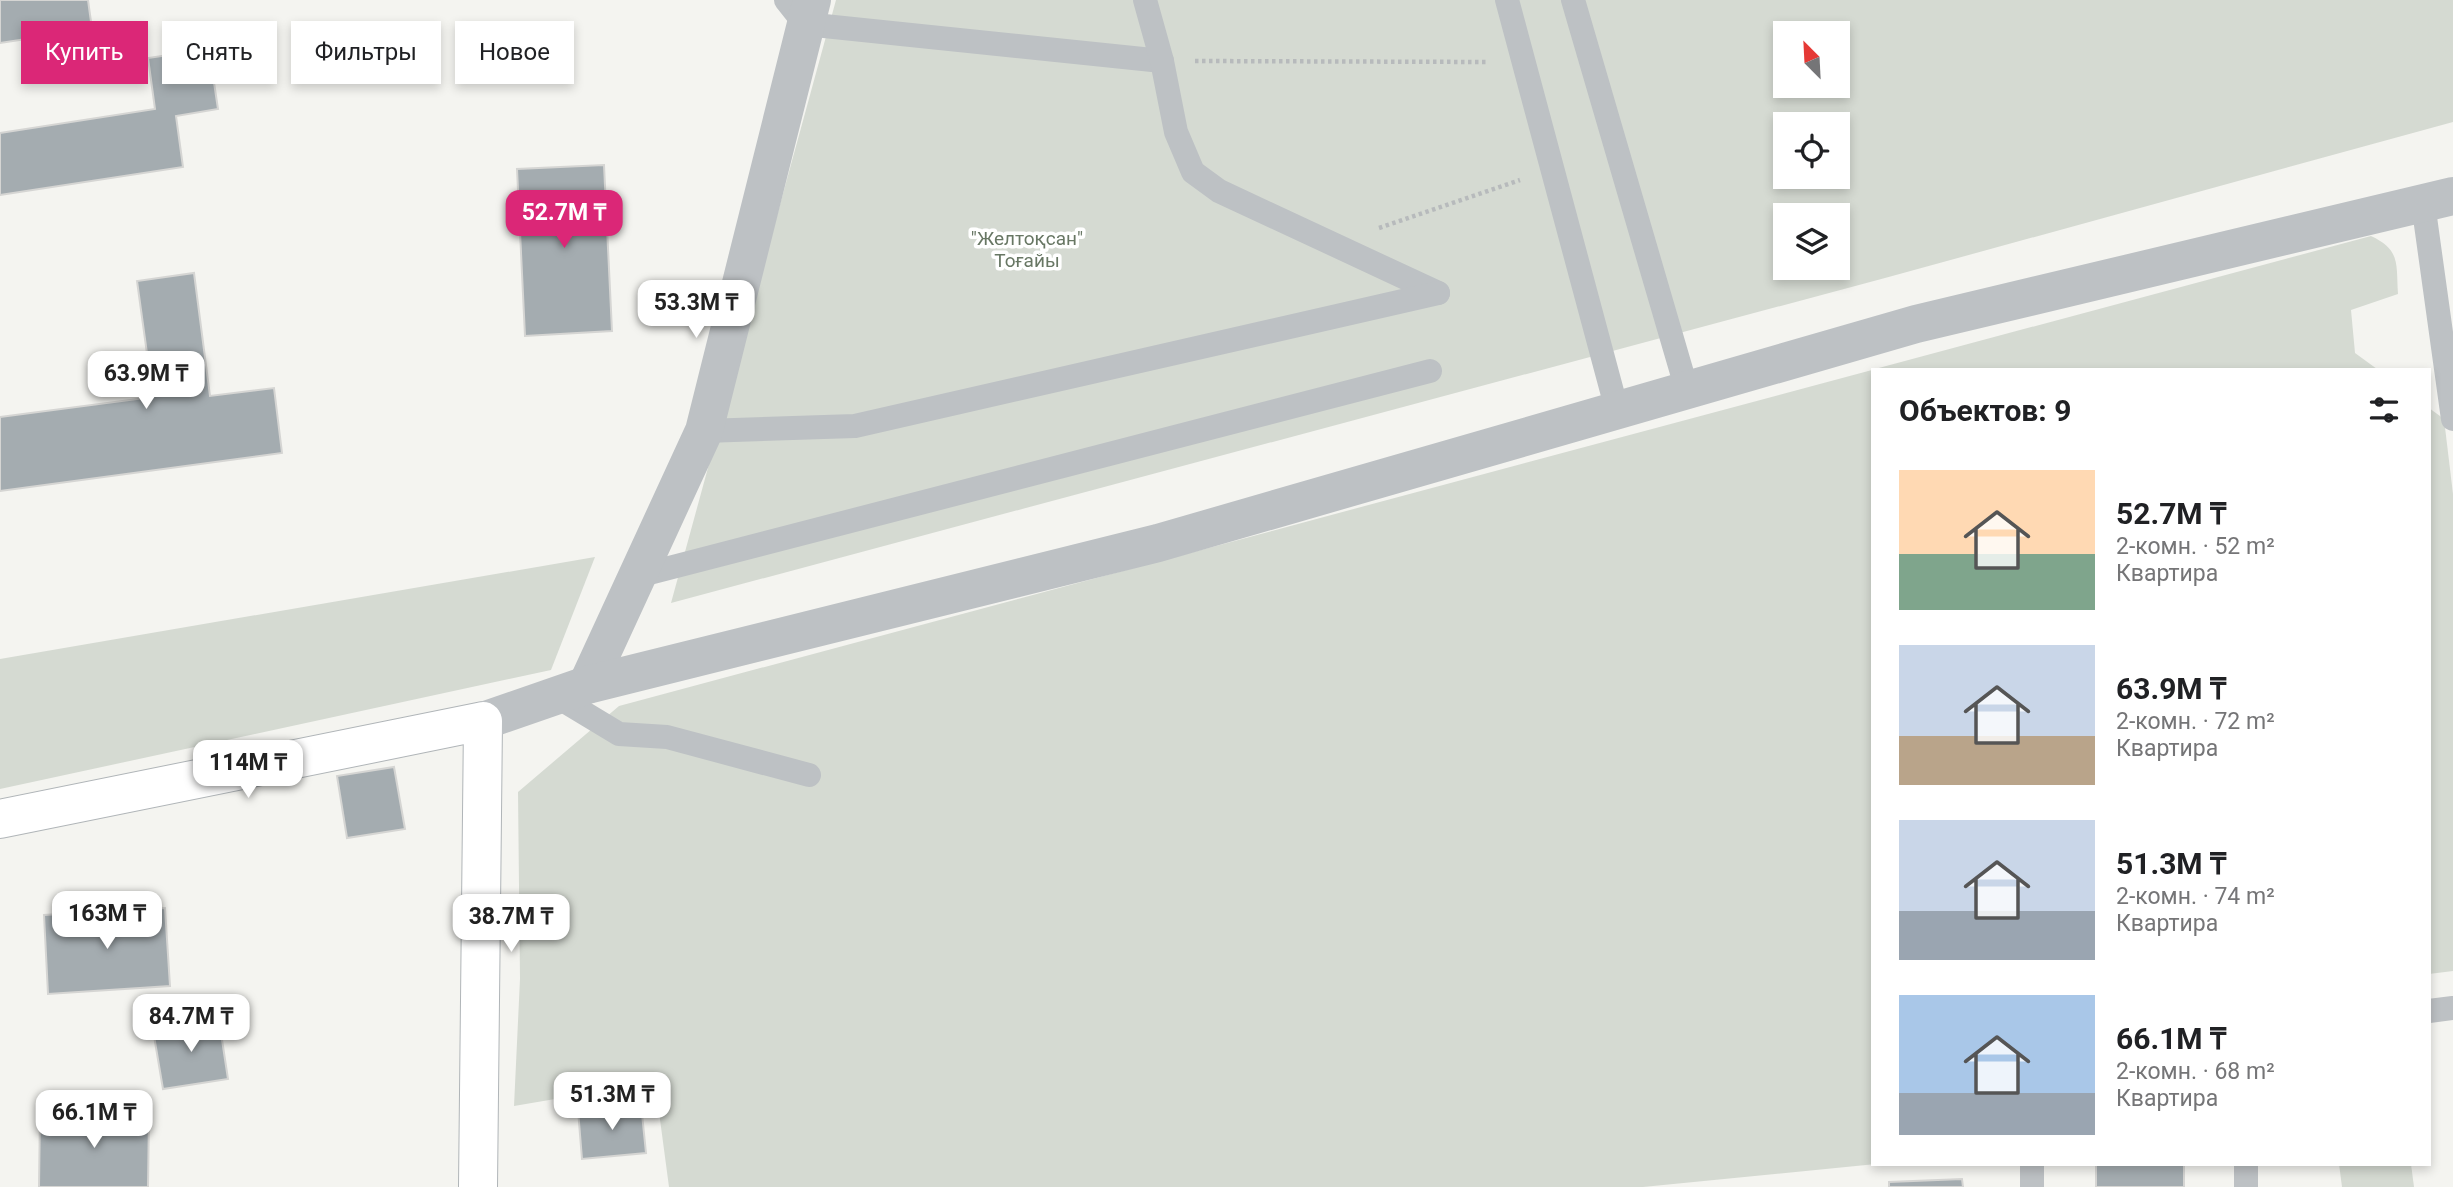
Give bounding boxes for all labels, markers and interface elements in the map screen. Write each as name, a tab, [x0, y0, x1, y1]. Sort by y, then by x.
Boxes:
chip: Купить	[21, 21, 148, 84]
chip: Снять	[162, 21, 277, 84]
chip: Фильтры	[291, 21, 441, 84]
chip: Новое	[455, 21, 574, 84]
north arrow	[1773, 21, 1850, 98]
map controls	[1773, 21, 1850, 280]
button: locate	[1773, 112, 1850, 189]
pin: 52.7M ₸	[499, 190, 629, 250]
text: 52.7M ₸	[522, 199, 606, 226]
button: layers	[1773, 203, 1850, 280]
park label: "Желтоқсан" Тоғайы	[971, 227, 1083, 272]
pin: 53.3M ₸	[631, 280, 761, 340]
text: 53.3M ₸	[654, 289, 738, 316]
pin: 63.9M ₸	[81, 352, 211, 411]
text: 63.9M ₸	[104, 360, 188, 387]
icon: filters	[2365, 391, 2403, 429]
text: Объектов: 9	[1899, 393, 2071, 428]
text: 52.7M ₸	[2116, 496, 2226, 531]
icon: home	[1955, 498, 2039, 582]
text: 2-комн. · 52 m²	[2116, 533, 2275, 560]
text: Квартира	[2116, 560, 2218, 587]
text: 63.9M ₸	[2116, 671, 2226, 706]
icon: home	[1955, 673, 2039, 757]
text: 2-комн. · 72 m²	[2116, 708, 2275, 735]
text: Квартира	[2116, 735, 2218, 762]
pin: 114M ₸	[191, 740, 305, 800]
text: 114M ₸	[209, 749, 287, 776]
text: 51.3M ₸	[2116, 846, 2226, 881]
icon: home	[1955, 848, 2039, 932]
text: 2-комн. · 74 m²	[2116, 883, 2275, 910]
pin: 163M ₸	[50, 892, 164, 951]
pin: 38.7M ₸	[446, 894, 576, 954]
text: 163M ₸	[68, 900, 146, 927]
text: 38.7M ₸	[469, 903, 553, 930]
text: Квартира	[2116, 910, 2218, 937]
pin: 84.7M ₸	[126, 995, 256, 1054]
text: 84.7M ₸	[149, 1003, 233, 1030]
text: 66.1M ₸	[2116, 1021, 2226, 1056]
icon: home	[1955, 1023, 2039, 1107]
text: 2-комн. · 68 m²	[2116, 1058, 2275, 1085]
pin: 51.3M ₸	[547, 1072, 677, 1132]
text: 51.3M ₸	[570, 1081, 654, 1108]
text: Квартира	[2116, 1085, 2218, 1112]
pin: 66.1M ₸	[29, 1090, 159, 1150]
text: 66.1M ₸	[52, 1099, 136, 1126]

